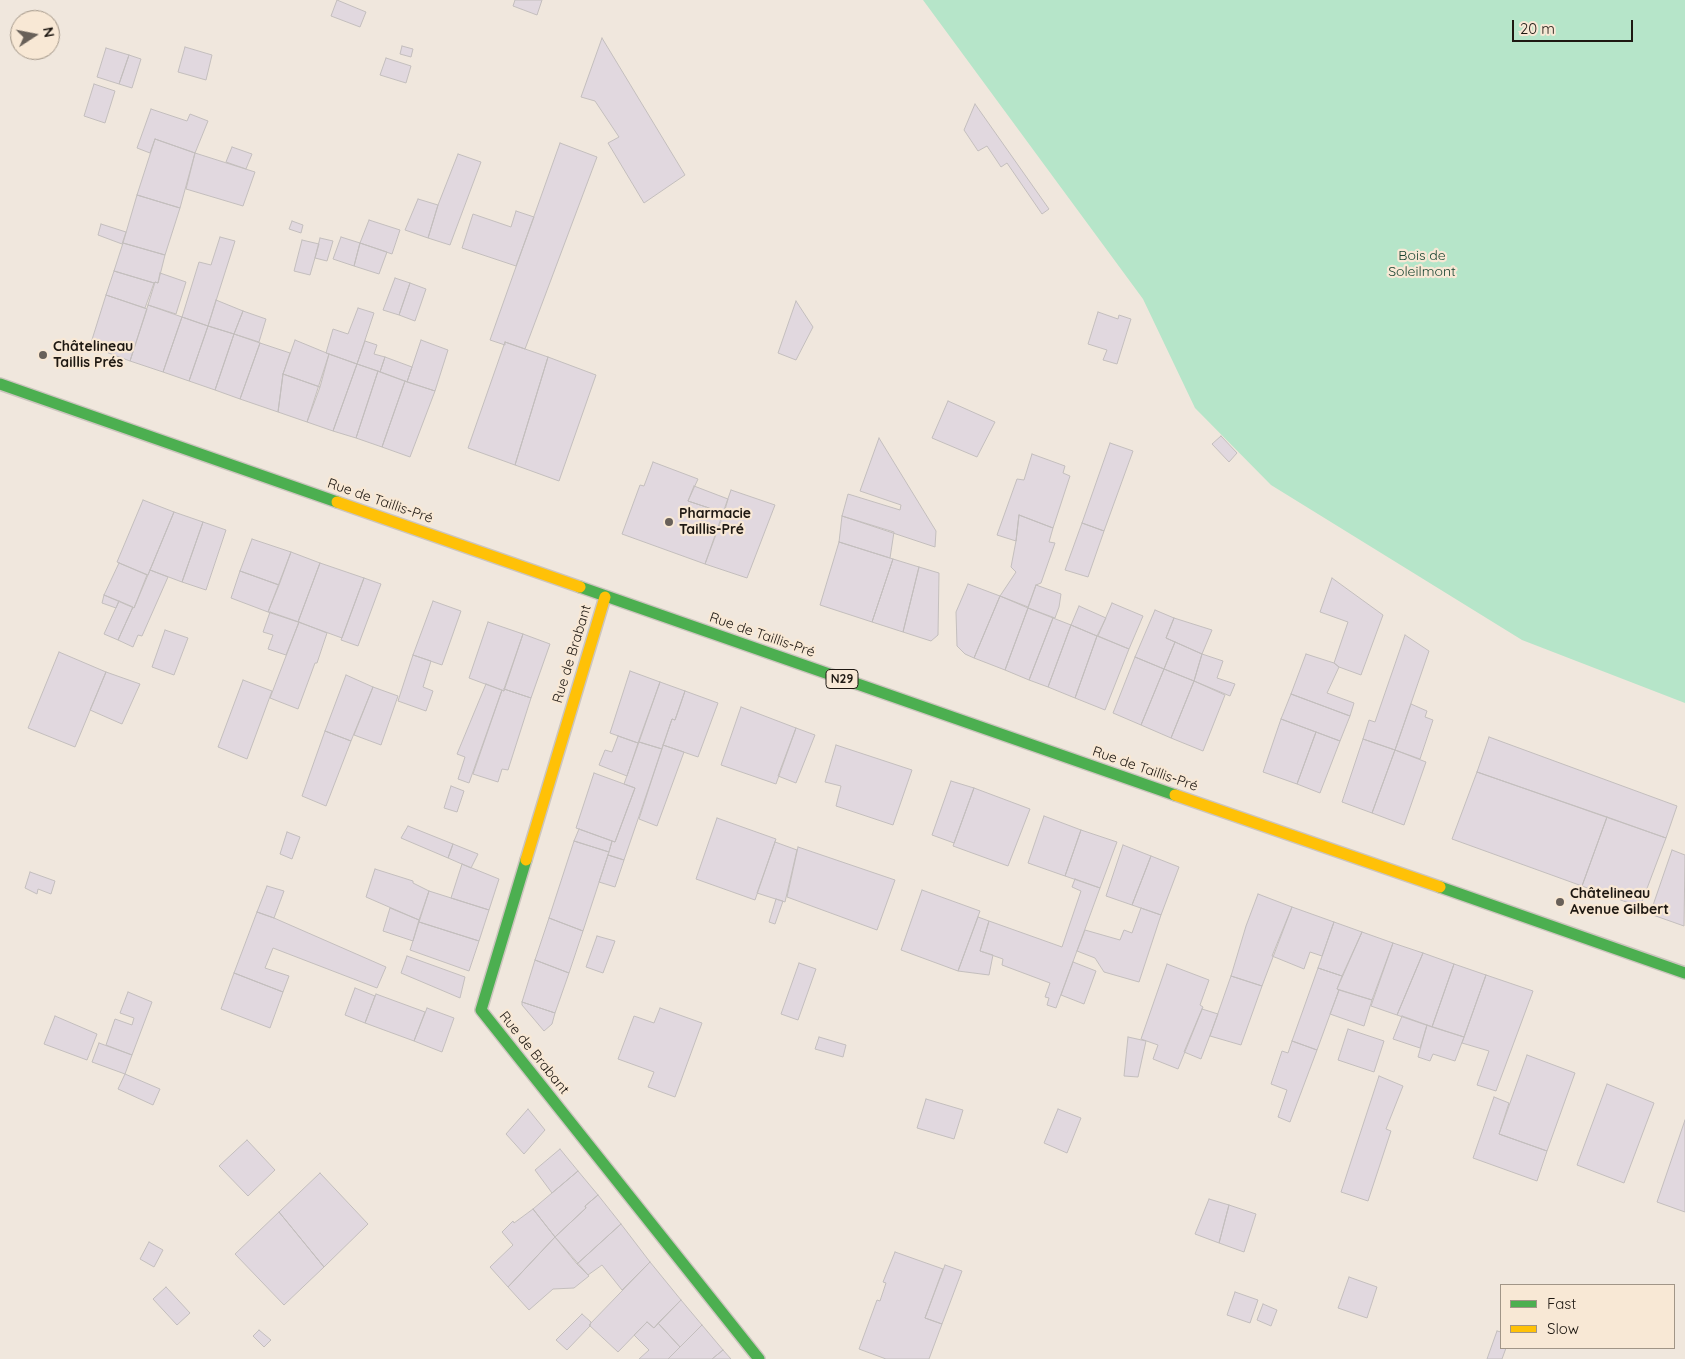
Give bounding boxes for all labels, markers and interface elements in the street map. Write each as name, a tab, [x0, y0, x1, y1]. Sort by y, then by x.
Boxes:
north arrow	[10, 10, 60, 60]
scale bar	[1515, 10, 1636, 42]
text: 20 m	[1520, 19, 1555, 38]
text: N	[39, 26, 59, 39]
park label: Bois de Soleilmont	[1388, 248, 1456, 280]
place label: Châtelineau Taillis Prés	[53, 339, 133, 372]
marker: Châtelineau Taillis Prés	[37, 349, 49, 361]
street label: Rue de Taillis-Pré	[325, 475, 435, 527]
place label: Pharmacie Taillis-Pré	[679, 506, 751, 538]
marker: Pharmacie Taillis-Pré	[663, 516, 675, 528]
street label: Rue de Brabant	[549, 603, 595, 705]
street label: Rue de Taillis-Pré	[707, 609, 817, 661]
road number: N29	[826, 670, 858, 689]
street label: Rue de Taillis-Pré	[1090, 743, 1200, 795]
place label: Châtelineau Avenue Gilbert	[1570, 886, 1669, 919]
marker: Châtelineau Avenue Gilbert	[1554, 896, 1566, 908]
street label: Rue de Brabant	[495, 1008, 573, 1098]
legend	[1500, 1284, 1675, 1349]
text: Fast	[1547, 1294, 1576, 1313]
text: Slow	[1547, 1319, 1579, 1338]

